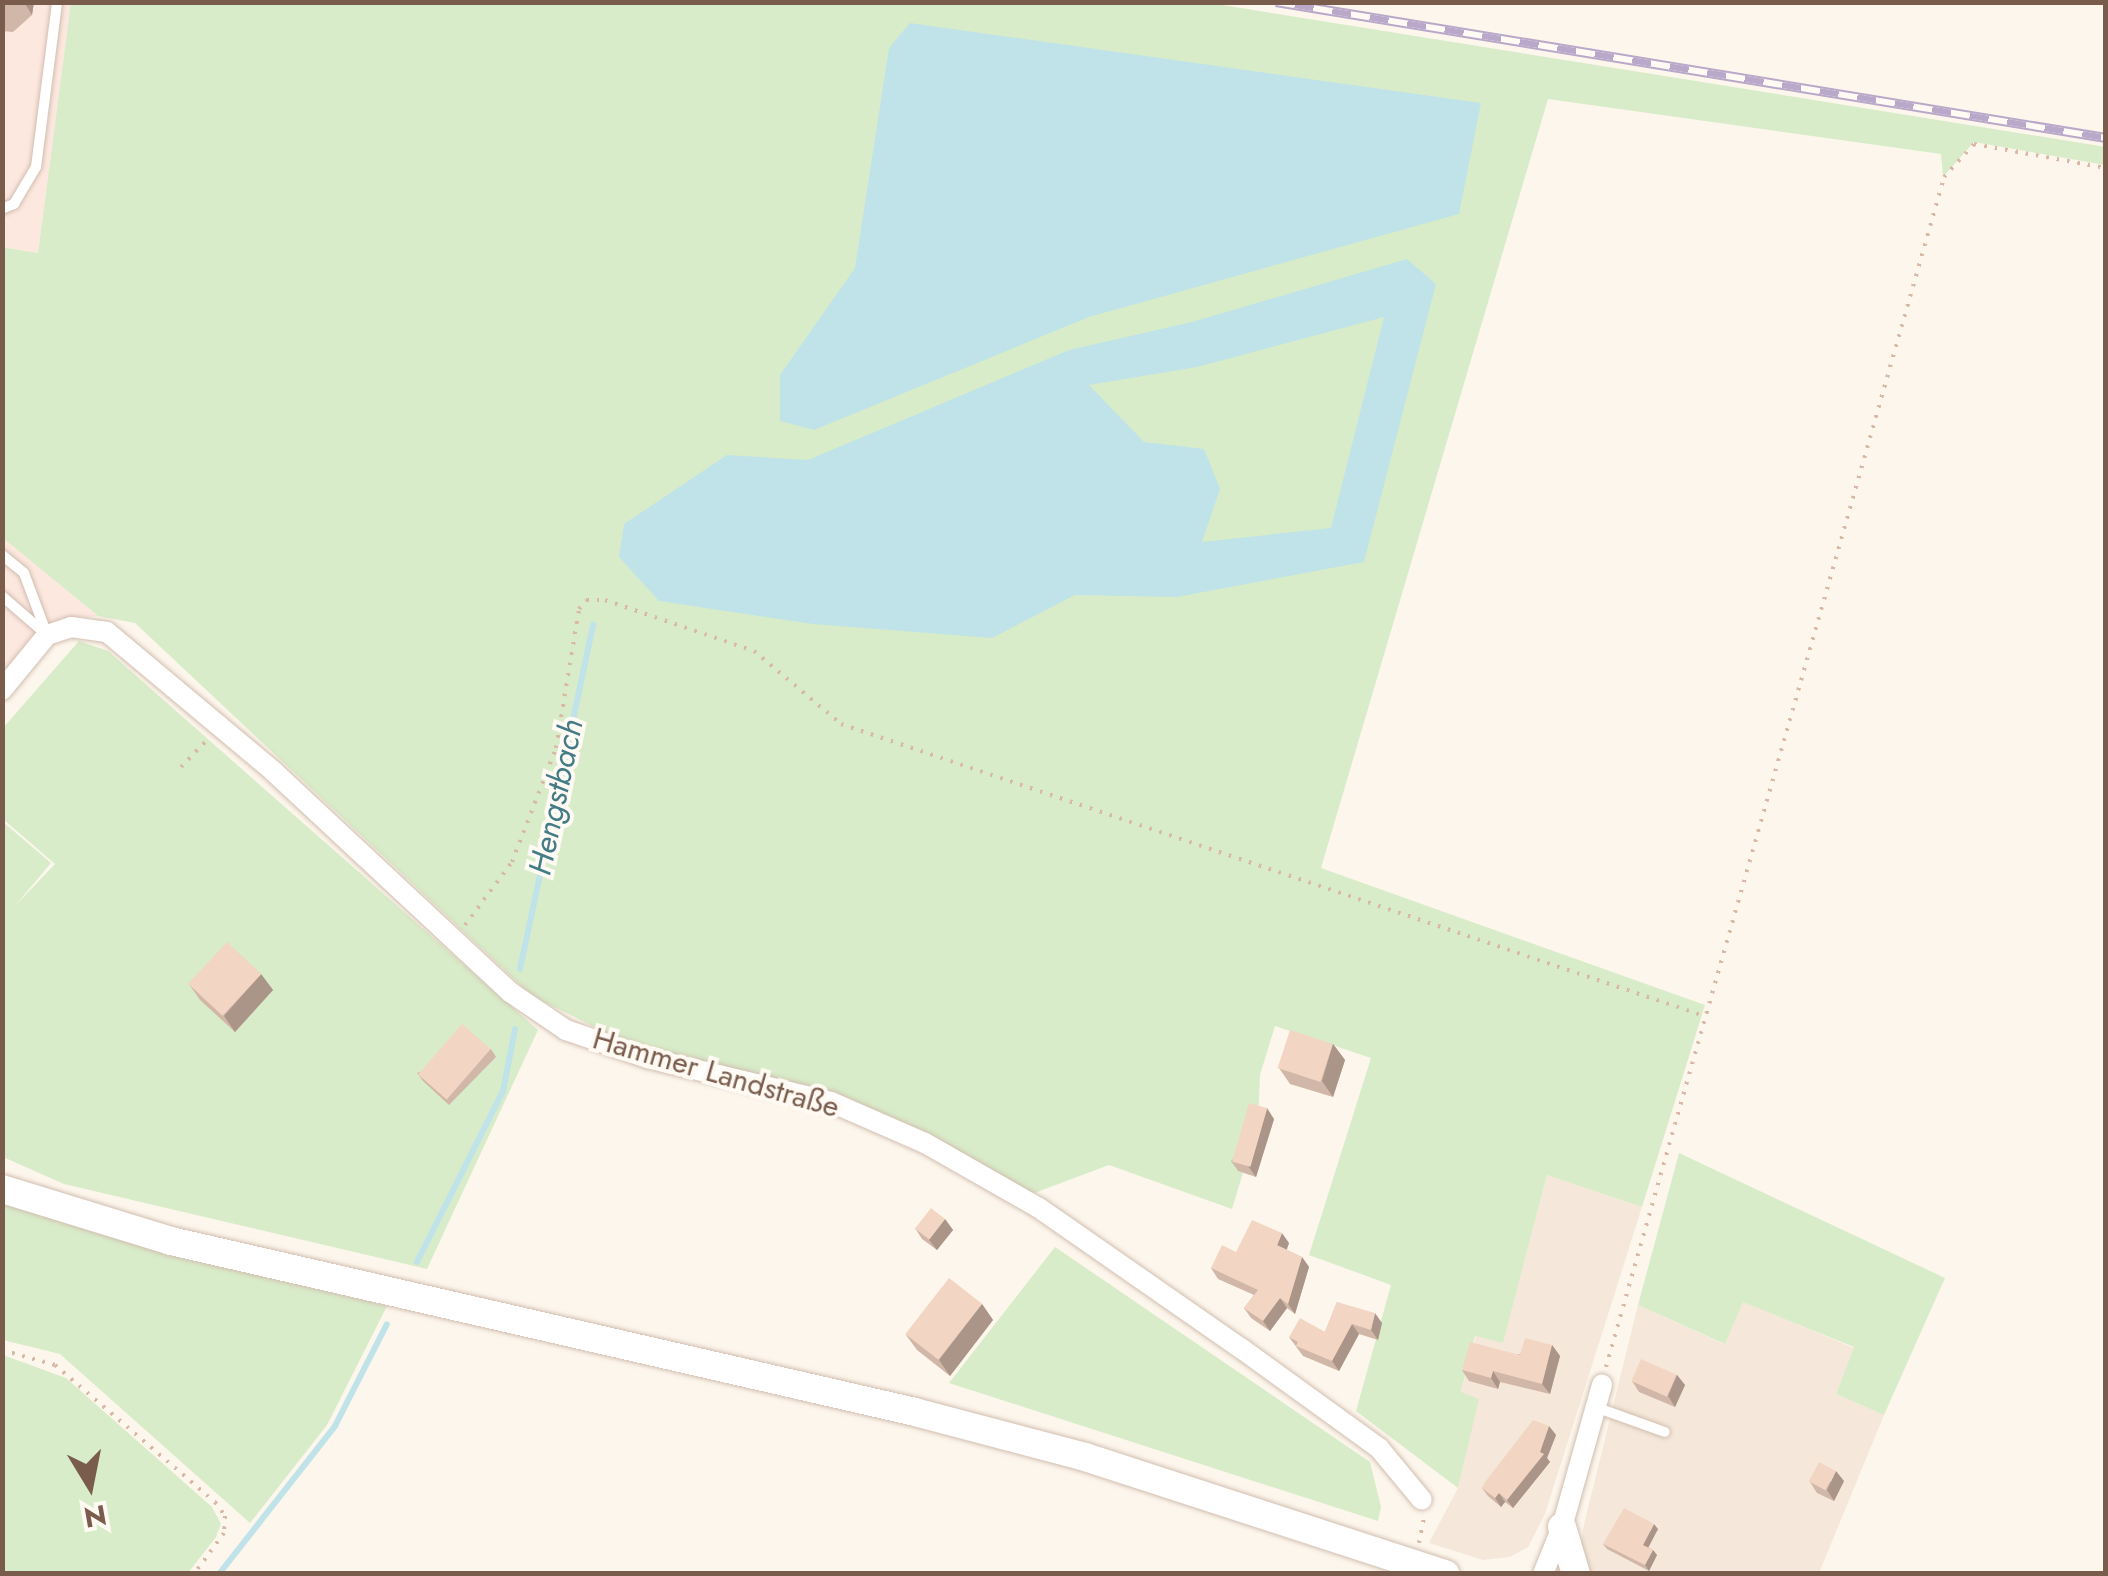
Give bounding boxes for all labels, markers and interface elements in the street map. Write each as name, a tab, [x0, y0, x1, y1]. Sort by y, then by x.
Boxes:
water label: Hengstbach	[521, 715, 591, 879]
street label: Hammer Landstraße	[589, 1021, 843, 1125]
north arrow	[40, 1436, 140, 1536]
text: N	[81, 1494, 110, 1538]

